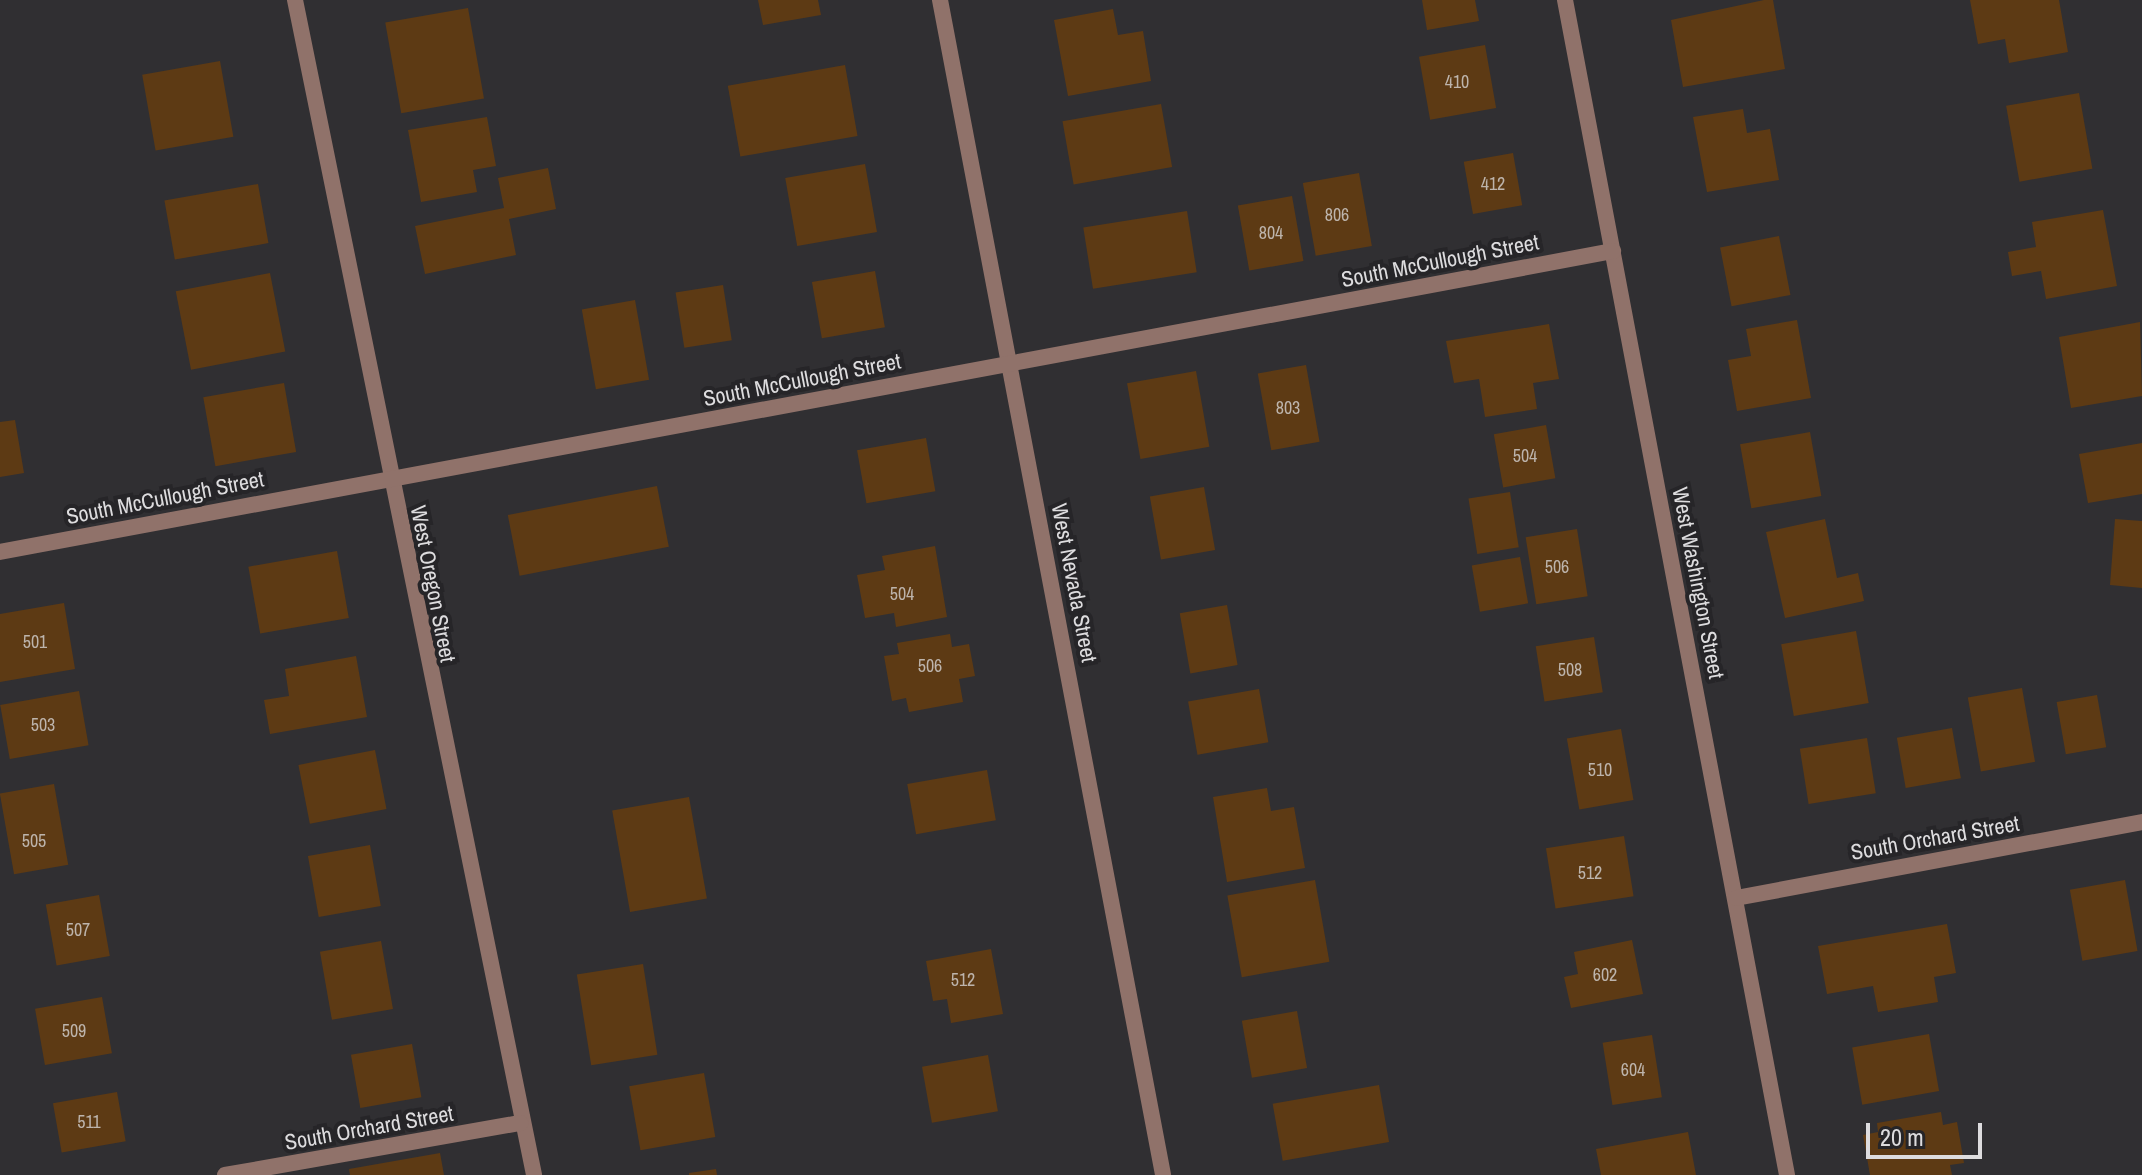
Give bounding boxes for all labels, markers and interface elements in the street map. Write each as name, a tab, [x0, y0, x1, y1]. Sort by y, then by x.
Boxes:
house number: 410	[1445, 71, 1469, 93]
house number: 412	[1481, 173, 1505, 195]
house number: 806	[1325, 204, 1349, 226]
house number: 804	[1259, 222, 1283, 244]
street label: South McCullough Street	[1339, 229, 1541, 293]
street label: South McCullough Street	[701, 348, 903, 412]
house number: 803	[1276, 397, 1300, 419]
house number: 504	[1513, 445, 1537, 467]
street label: South McCullough Street	[64, 466, 266, 530]
street label: West Washington Street	[1666, 485, 1730, 681]
street label: West Nevada Street	[1046, 501, 1102, 665]
street label: West Oregon Street	[405, 503, 461, 665]
house number: 506	[1545, 556, 1569, 578]
house number: 504	[890, 583, 914, 605]
house number: 501	[23, 631, 47, 653]
house number: 506	[918, 655, 942, 677]
house number: 508	[1558, 659, 1582, 681]
house number: 503	[31, 714, 55, 736]
house number: 510	[1588, 759, 1612, 781]
street label: South Orchard Street	[1849, 810, 2021, 866]
house number: 505	[22, 830, 46, 852]
house number: 512	[1578, 862, 1602, 884]
house number: 507	[66, 919, 90, 941]
house number: 602	[1593, 964, 1617, 986]
house number: 512	[951, 969, 975, 991]
house number: 509	[62, 1020, 86, 1042]
house number: 604	[1621, 1059, 1645, 1081]
street label: South Orchard Street	[283, 1100, 455, 1156]
scale bar	[1870, 1107, 1986, 1157]
house number: 511	[77, 1111, 101, 1133]
text: 20 m	[1880, 1121, 1924, 1153]

